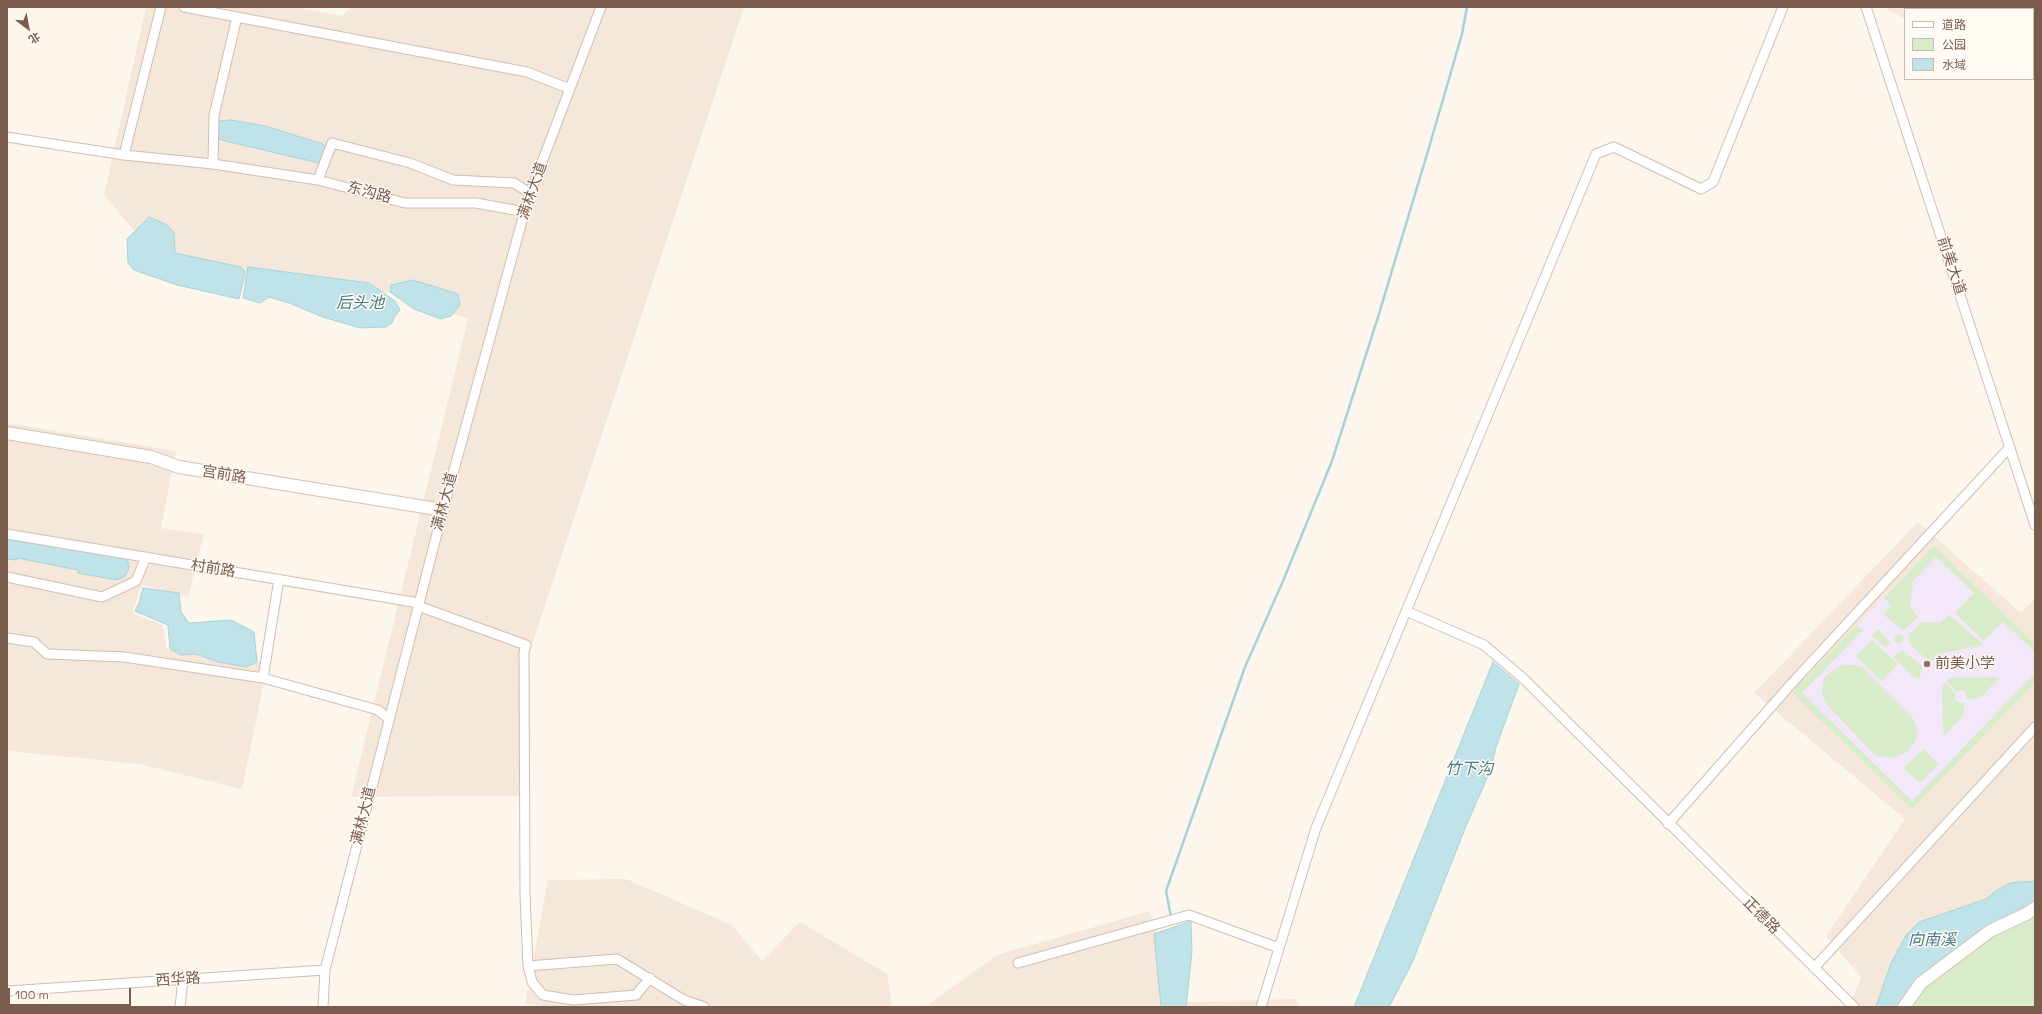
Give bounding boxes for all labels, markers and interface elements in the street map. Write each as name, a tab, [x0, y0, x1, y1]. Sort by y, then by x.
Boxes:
north arrow	[8, 8, 48, 48]
legend	[1904, 8, 2034, 80]
text: 道路	[1942, 17, 1966, 33]
text: 北	[26, 29, 43, 47]
text: 公园	[1942, 37, 1966, 53]
text: 水域	[1942, 57, 1966, 73]
street label: 满林大道	[515, 160, 551, 222]
street label: 东沟路	[345, 178, 393, 208]
street label: 前美大道	[1933, 235, 1969, 297]
water label: 后头池	[336, 294, 384, 314]
street label: 宫前路	[200, 463, 248, 487]
street label: 满林大道	[429, 471, 461, 533]
street label: 村前路	[189, 557, 237, 581]
place label: 前美小学	[1935, 655, 1995, 673]
marker: 前美小学	[1922, 659, 1932, 669]
water label: 竹下沟	[1445, 760, 1493, 780]
street label: 满林大道	[348, 785, 380, 847]
street label: 正德路	[1739, 894, 1783, 938]
water label: 向南溪	[1908, 931, 1956, 951]
street label: 西华路	[155, 969, 201, 991]
scale bar	[10, 980, 133, 1006]
text: 100 m	[15, 987, 49, 1003]

